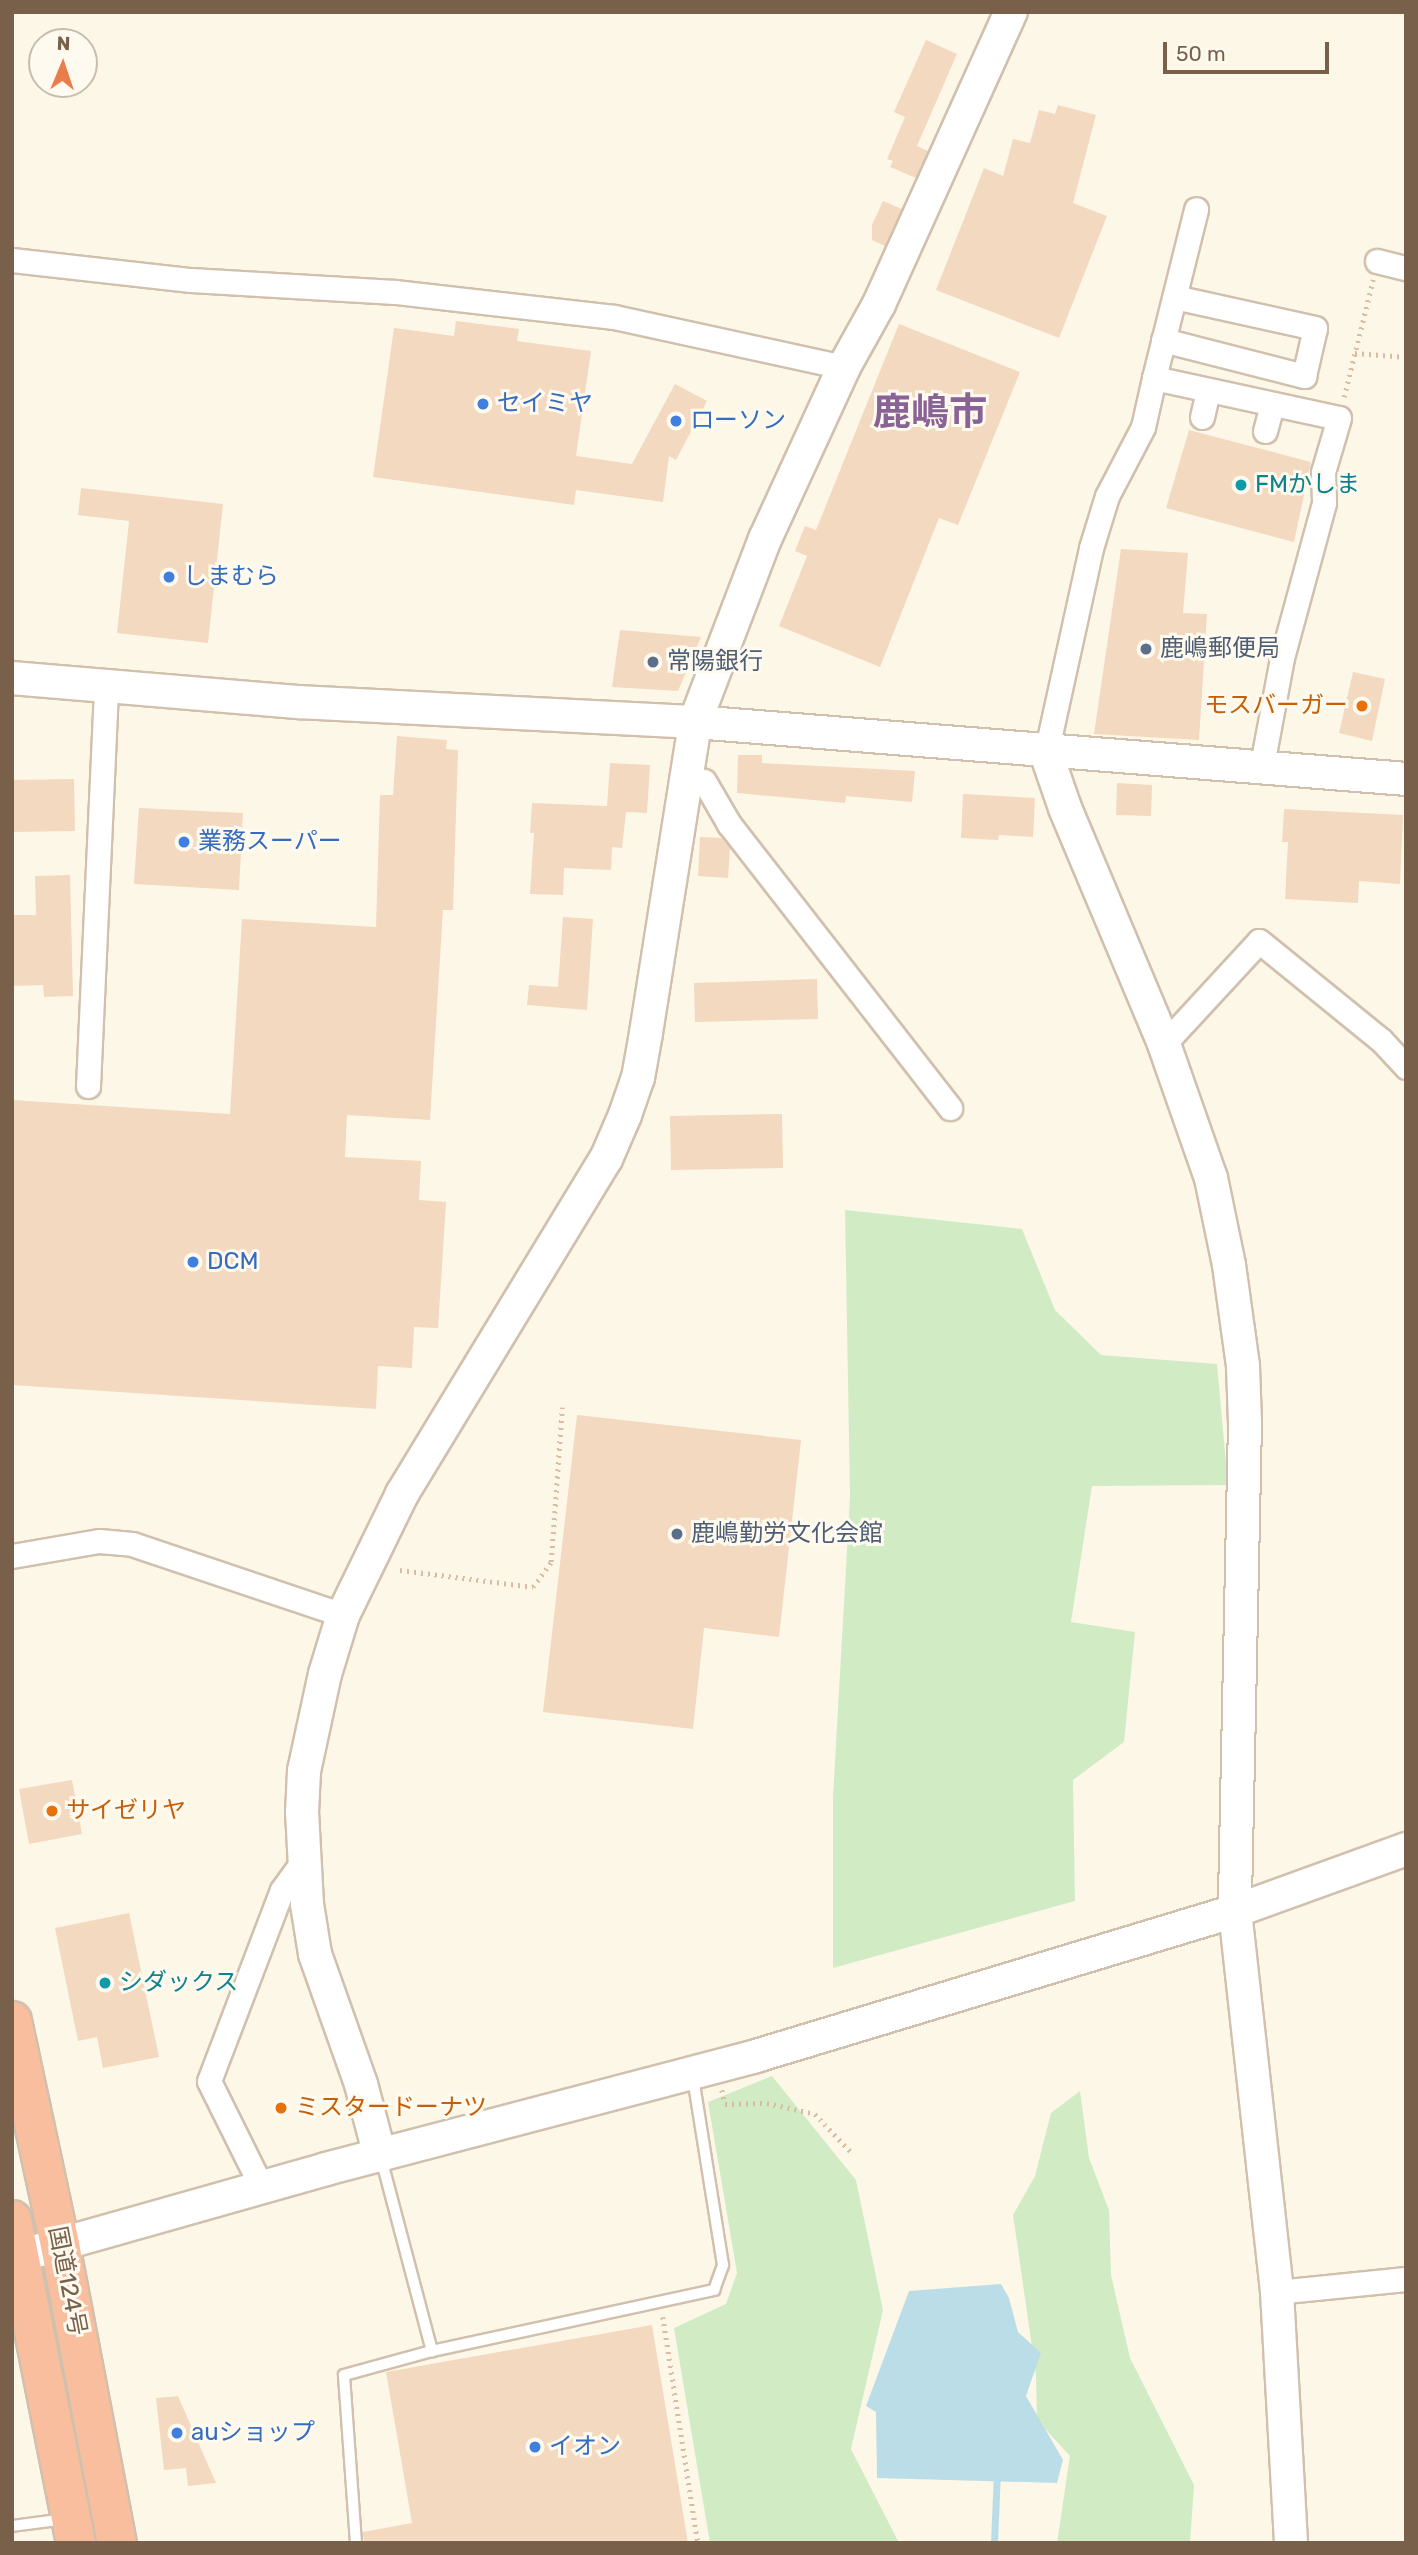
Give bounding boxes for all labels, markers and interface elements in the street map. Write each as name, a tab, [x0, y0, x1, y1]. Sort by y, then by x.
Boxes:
north arrow	[28, 28, 98, 98]
scale bar	[1166, 28, 1332, 72]
text: N	[56, 32, 71, 55]
text: 50 m	[1176, 41, 1226, 66]
place label: セイミヤ	[497, 390, 593, 418]
district label: 鹿嶋市	[873, 390, 987, 436]
marker: セイミヤ	[475, 396, 491, 412]
place label: ローソン	[690, 407, 786, 435]
marker: ローソン	[668, 413, 684, 429]
place label: FMかしま	[1255, 471, 1360, 499]
marker: FMかしま	[1233, 477, 1249, 493]
place label: しまむら	[183, 563, 279, 591]
marker: しまむら	[161, 569, 177, 585]
place label: 鹿嶋郵便局	[1160, 635, 1280, 663]
marker: 鹿嶋郵便局	[1138, 641, 1154, 657]
place label: 常陽銀行	[667, 648, 763, 676]
marker: 常陽銀行	[645, 654, 661, 670]
place label: モスバーガー	[1204, 692, 1348, 720]
marker: モスバーガー	[1354, 698, 1370, 714]
place label: 業務スーパー	[198, 828, 342, 856]
marker: 業務スーパー	[176, 834, 192, 850]
place label: DCM	[207, 1248, 259, 1276]
marker: DCM	[185, 1254, 201, 1270]
place label: 鹿嶋勤労文化会館	[691, 1520, 883, 1548]
marker: 鹿嶋勤労文化会館	[669, 1526, 685, 1542]
place label: サイゼリヤ	[66, 1797, 186, 1825]
marker: サイゼリヤ	[44, 1803, 60, 1819]
place label: シダックス	[119, 1969, 239, 1997]
marker: シダックス	[97, 1975, 113, 1991]
place label: ミスタードーナツ	[295, 2094, 487, 2122]
marker: ミスタードーナツ	[273, 2100, 289, 2116]
street label: 国道124号	[42, 2224, 92, 2338]
place label: auショップ	[191, 2419, 315, 2447]
marker: auショップ	[169, 2425, 185, 2441]
place label: イオン	[549, 2433, 621, 2461]
marker: イオン	[527, 2439, 543, 2455]

